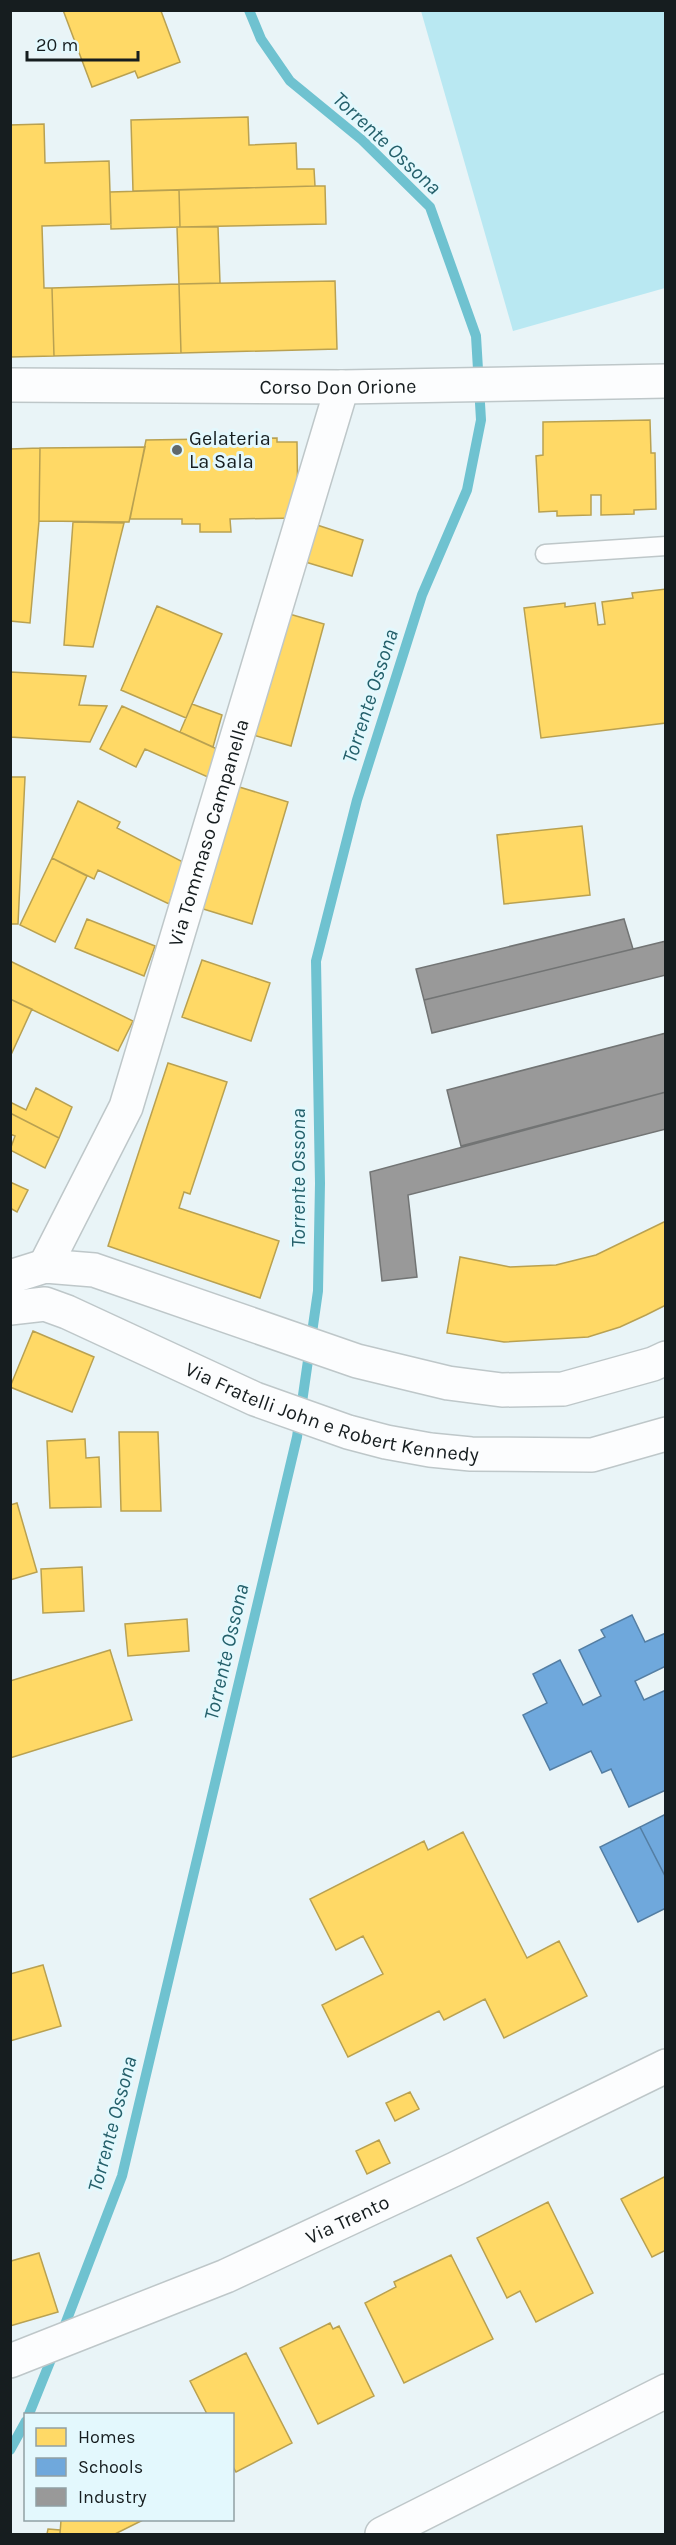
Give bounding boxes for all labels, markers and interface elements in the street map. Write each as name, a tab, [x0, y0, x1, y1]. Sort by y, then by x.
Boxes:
scale bar	[27, 24, 138, 62]
text: 20 m	[36, 34, 78, 56]
water label: Torrente Ossona	[328, 87, 446, 199]
street label: Corso Don Orione	[259, 374, 417, 399]
place label: Gelateria La Sala	[189, 427, 271, 473]
marker: Gelateria La Sala	[170, 443, 184, 457]
water label: Torrente Ossona	[337, 626, 403, 766]
street label: Via Tommaso Campanella	[163, 716, 253, 949]
water label: Torrente Ossona	[286, 1108, 310, 1248]
street label: Via Fratelli John e Robert Kennedy	[182, 1357, 479, 1466]
water label: Torrente Ossona	[199, 1581, 253, 1723]
water label: Torrente Ossona	[82, 2054, 142, 2194]
street label: Via Trento	[302, 2190, 393, 2249]
legend	[24, 2413, 234, 2521]
text: Homes	[78, 2426, 135, 2448]
text: Schools	[78, 2456, 143, 2478]
text: Industry	[78, 2486, 147, 2508]

